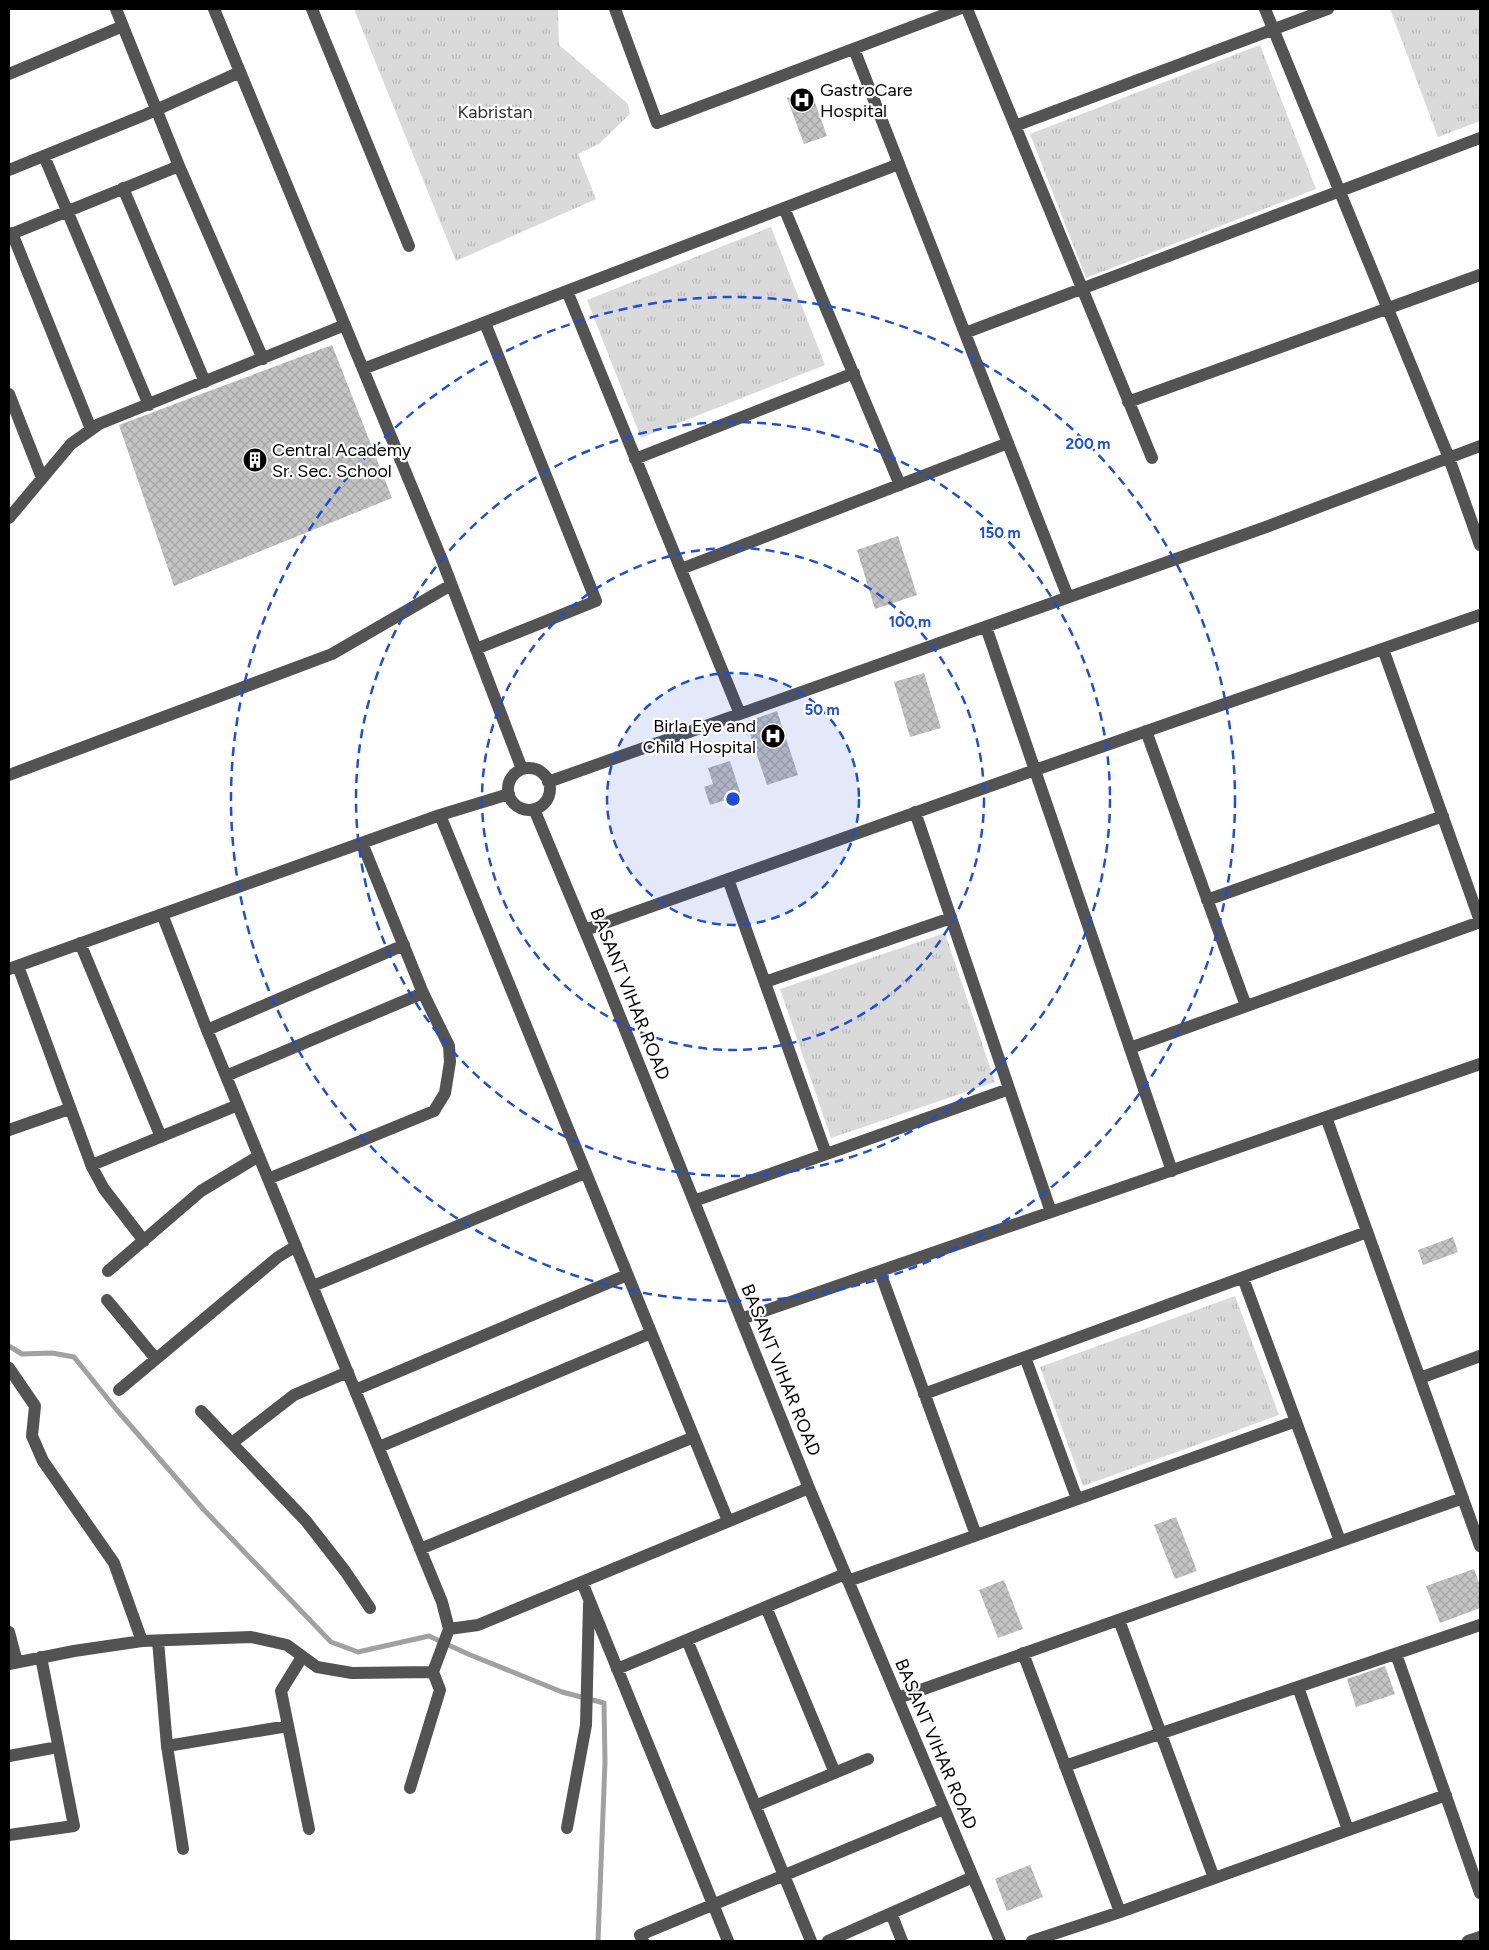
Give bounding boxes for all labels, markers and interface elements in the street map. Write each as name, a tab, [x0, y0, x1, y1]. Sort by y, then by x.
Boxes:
place label: GastroCare Hospital	[820, 79, 913, 122]
hospital icon: GastroCare Hospital	[789, 87, 815, 113]
park label: Kabristan	[457, 101, 533, 123]
text: 200 m	[1066, 435, 1110, 453]
place label: Central Academy Sr. Sec. School	[272, 439, 412, 482]
building icon: Central Academy Sr. Sec. School	[242, 447, 268, 473]
text: 150 m	[979, 524, 1021, 542]
text: 100 m	[889, 613, 931, 631]
text: 50 m	[804, 701, 840, 719]
place label: Birla Eye and Child Hospital	[643, 715, 756, 758]
hospital icon: Birla Eye and Child Hospital	[760, 723, 786, 749]
centre of rings	[724, 790, 742, 808]
street label: BASANT VIHAR ROAD	[585, 905, 675, 1083]
street label: BASANT VIHAR ROAD	[736, 1281, 826, 1459]
street label: BASANT VIHAR ROAD	[890, 1655, 982, 1833]

